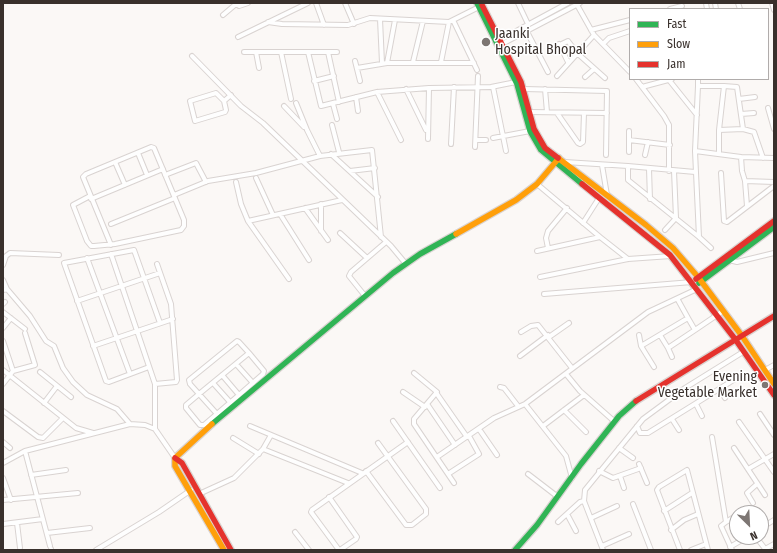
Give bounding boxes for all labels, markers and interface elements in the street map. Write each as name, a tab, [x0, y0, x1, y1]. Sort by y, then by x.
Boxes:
legend	[629, 8, 769, 80]
text: Fast	[667, 17, 686, 31]
place label: Jaanki Hospital Bhopal	[495, 26, 586, 58]
marker: Jaanki Hospital Bhopal	[480, 36, 492, 48]
text: Slow	[667, 37, 690, 51]
text: Jam	[667, 57, 685, 71]
place label: Evening Vegetable Market	[658, 369, 757, 402]
marker: Evening Vegetable Market	[760, 380, 770, 390]
north arrow	[729, 505, 769, 545]
text: N	[748, 528, 759, 543]

